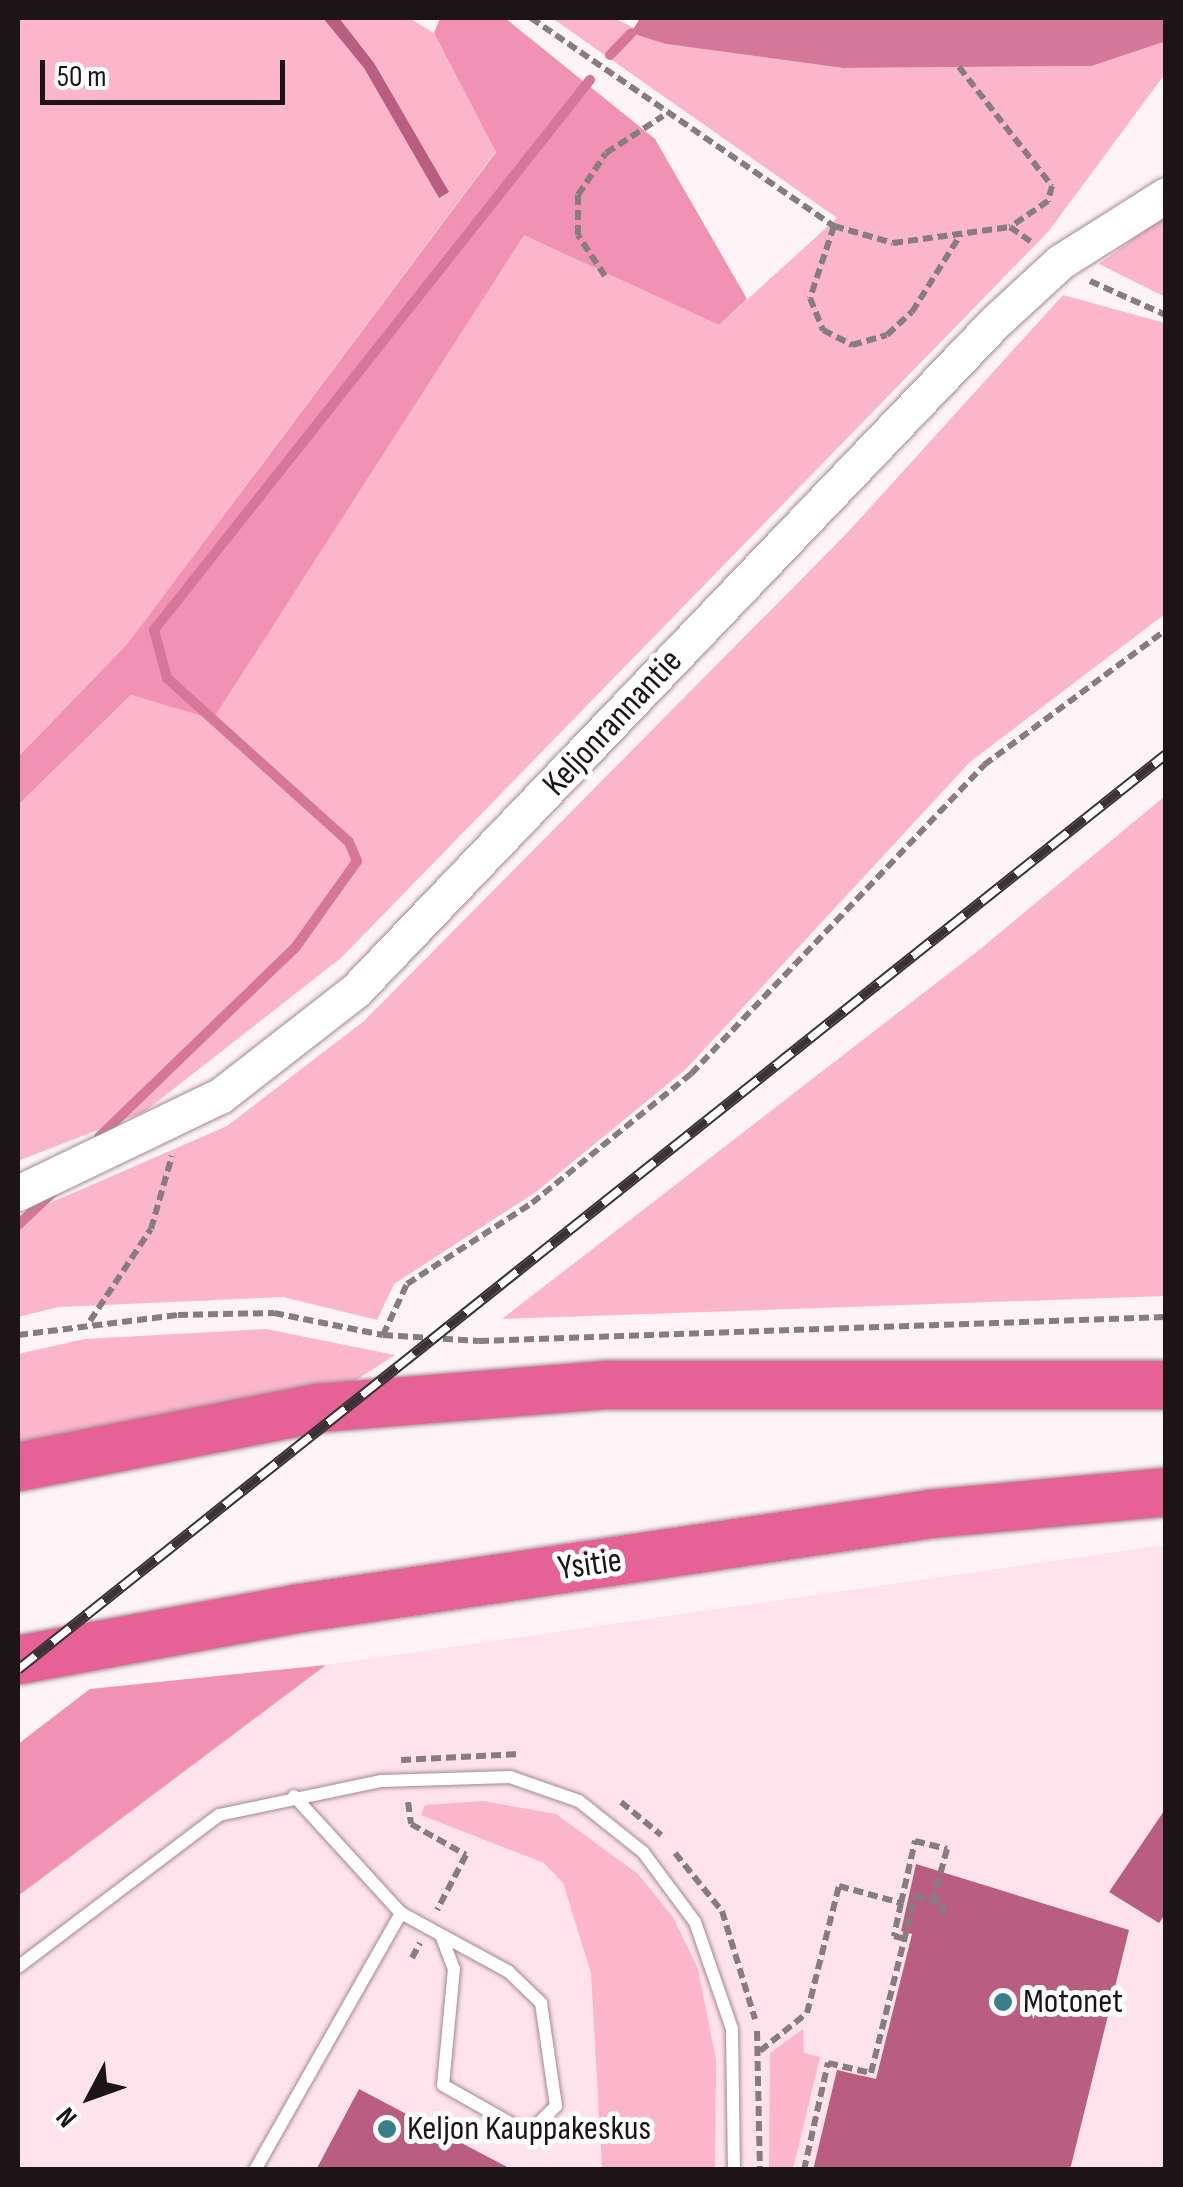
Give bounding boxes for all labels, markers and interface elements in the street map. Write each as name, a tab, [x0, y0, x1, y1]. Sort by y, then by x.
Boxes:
scale bar	[45, 40, 290, 102]
text: 50 m	[57, 59, 106, 95]
street label: Keljonrannantie	[534, 641, 692, 805]
street label: Ysitie	[556, 1540, 624, 1590]
place label: Motonet	[1023, 1981, 1123, 2023]
marker: Motonet	[992, 1991, 1014, 2013]
north arrow	[40, 2047, 140, 2147]
text: N	[50, 2101, 84, 2133]
place label: Keljon Kauppakeskus	[407, 2108, 651, 2150]
marker: Keljon Kauppakeskus	[376, 2118, 398, 2140]

